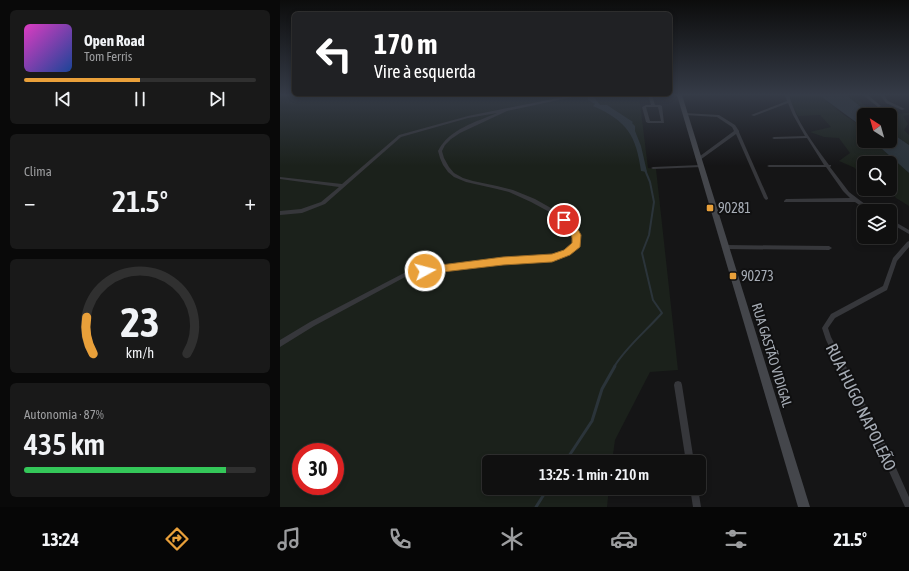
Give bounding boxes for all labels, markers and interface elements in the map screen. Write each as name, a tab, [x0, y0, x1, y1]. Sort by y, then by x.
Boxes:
icon: left	[308, 28, 360, 80]
text: 170 m	[374, 28, 437, 60]
text: Open Road	[84, 32, 145, 49]
text: Tom Ferris	[84, 49, 132, 64]
text: Vire à esquerda	[374, 61, 476, 82]
icon: previous	[52, 88, 74, 110]
icon: pause	[129, 88, 151, 110]
icon: next	[206, 88, 228, 110]
north arrow	[857, 108, 897, 148]
map controls	[857, 108, 897, 244]
button: search	[857, 156, 897, 196]
text: Clima	[24, 164, 52, 179]
text: 21.5°	[112, 184, 168, 218]
text: −	[24, 189, 35, 215]
text: +	[245, 189, 256, 215]
place label: 90281	[718, 200, 751, 216]
pin	[547, 203, 581, 237]
marker: 90281	[705, 203, 715, 213]
button: layers	[857, 204, 897, 244]
icon: arrive	[553, 209, 575, 231]
position arrow	[404, 250, 446, 292]
place label: 90273	[741, 268, 774, 284]
marker: 90273	[728, 271, 738, 281]
text: 23	[120, 297, 160, 345]
street label: RUA GASTÃO VIDIGAL	[749, 301, 796, 410]
street label: RUA HUGO NAPOLEÃO	[822, 340, 900, 474]
text: km/h	[126, 344, 154, 360]
text: Autonomia · 87%	[24, 407, 104, 422]
text: 435 km	[24, 427, 105, 461]
speed limit sign: 30	[292, 443, 344, 495]
text: 13:25 · 1 min · 210 m	[539, 466, 649, 483]
icon: directions	[163, 525, 191, 553]
icon: music	[275, 525, 303, 553]
icon: phone	[386, 525, 414, 553]
icon: climate	[498, 525, 526, 553]
icon: car	[610, 525, 638, 553]
icon: filters	[722, 525, 750, 553]
text: 13:24	[42, 529, 79, 550]
text: 21.5°	[834, 529, 867, 550]

